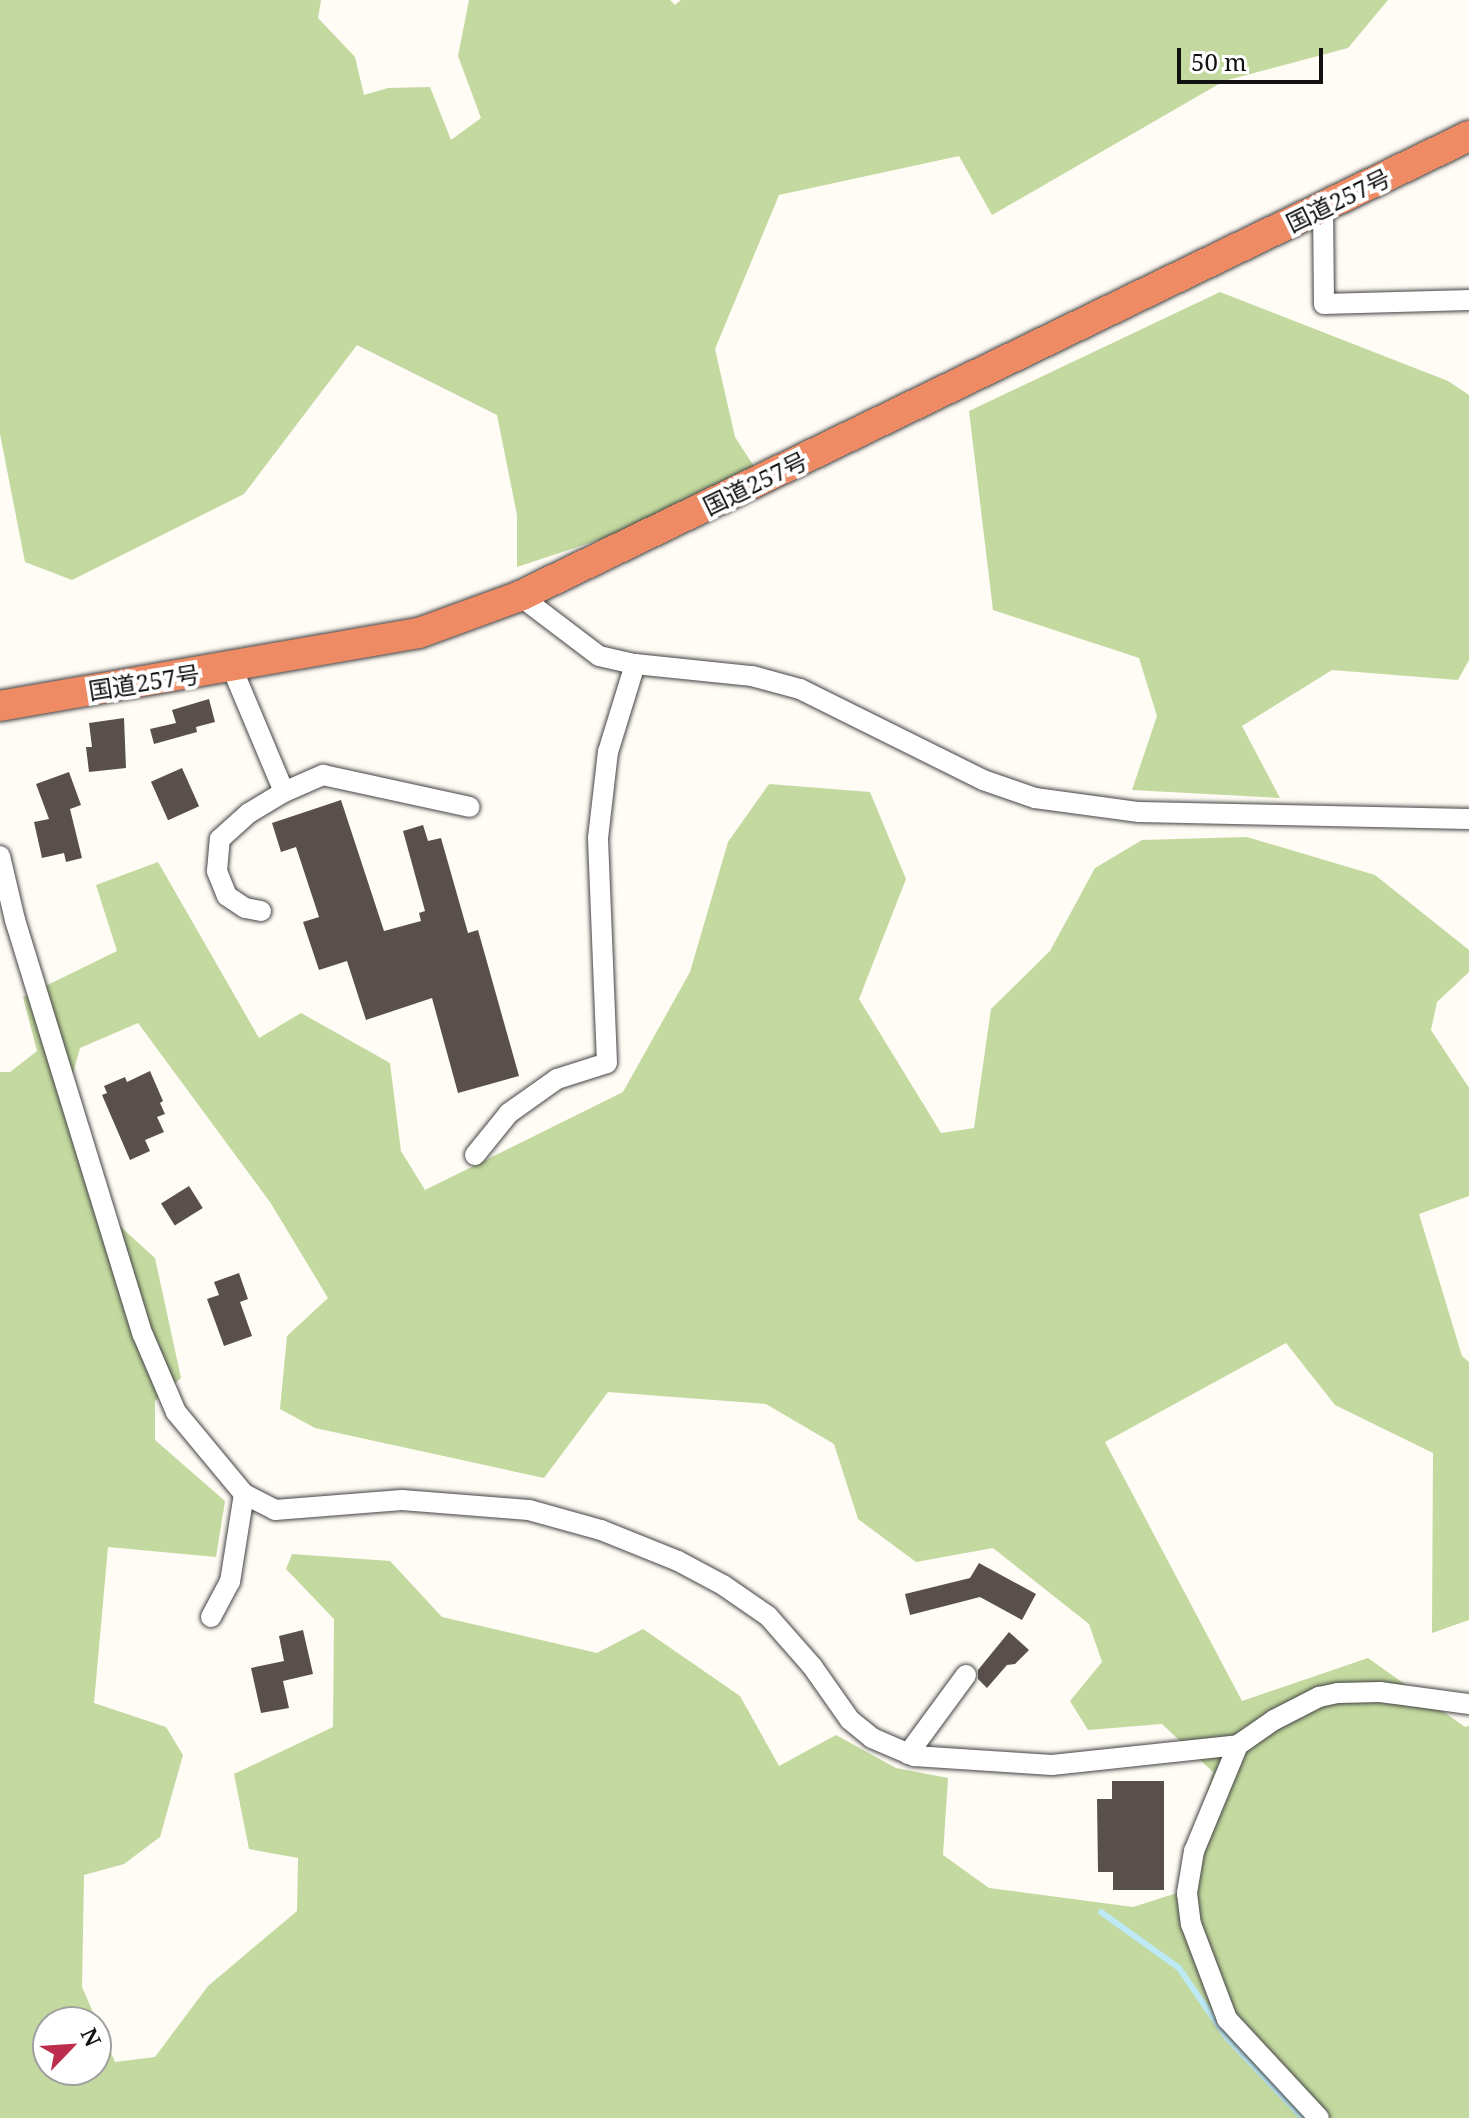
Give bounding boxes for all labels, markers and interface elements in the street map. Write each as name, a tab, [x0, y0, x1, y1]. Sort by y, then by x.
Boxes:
scale bar	[1181, 32, 1327, 82]
text: 50 m	[1191, 45, 1247, 78]
street label: 国道257号	[1281, 162, 1395, 238]
street label: 国道257号	[698, 445, 812, 521]
street label: 国道257号	[86, 659, 202, 705]
north arrow	[32, 2006, 112, 2086]
text: N	[75, 2023, 109, 2051]

